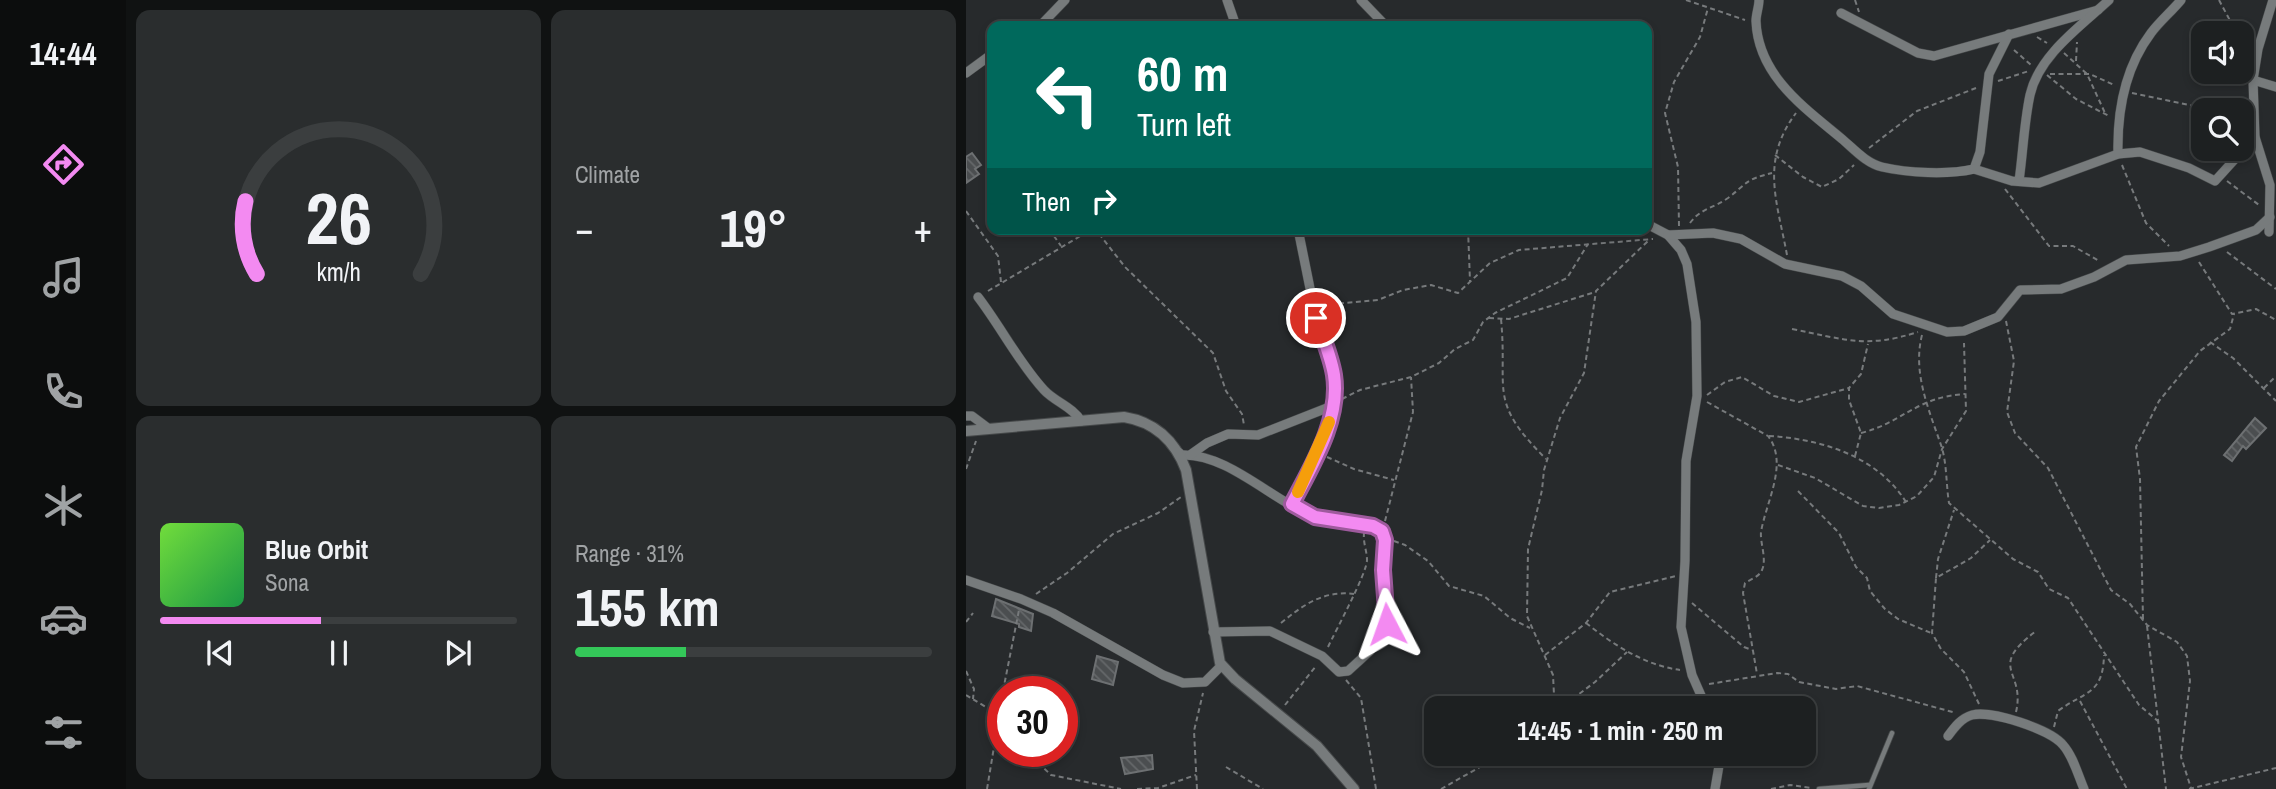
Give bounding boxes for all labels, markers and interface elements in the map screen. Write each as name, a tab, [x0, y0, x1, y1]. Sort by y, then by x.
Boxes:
map controls	[2191, 21, 2254, 161]
button: sound	[2191, 21, 2254, 84]
text: 14:44	[29, 32, 97, 75]
text: 60 m	[1137, 40, 1229, 106]
icon: left	[1022, 49, 1113, 140]
button: search	[2191, 98, 2254, 161]
text: Turn left	[1137, 103, 1231, 146]
icon: directions	[39, 140, 88, 189]
text: Climate	[575, 159, 640, 190]
text: 26	[305, 169, 372, 267]
icon: right	[1085, 182, 1123, 220]
text: Then	[1022, 184, 1071, 219]
text: 19°	[719, 193, 788, 263]
text: −	[575, 203, 593, 254]
text: +	[914, 203, 932, 254]
icon: music	[39, 253, 88, 302]
text: km/h	[316, 255, 361, 289]
pin	[1286, 288, 1346, 348]
icon: arrive	[1297, 299, 1335, 337]
icon: phone	[39, 367, 88, 416]
icon: climate	[39, 481, 88, 530]
text: Blue Orbit	[265, 532, 368, 567]
text: Range · 31%	[575, 538, 684, 569]
text: Sona	[265, 567, 309, 598]
text: 155 km	[575, 572, 720, 642]
position arrow	[1350, 587, 1424, 661]
icon: car	[39, 594, 88, 643]
icon: previous	[201, 634, 239, 672]
icon: pause	[320, 634, 358, 672]
icon: next	[439, 634, 477, 672]
speed limit sign: 30	[987, 676, 1078, 767]
icon: filters	[39, 708, 88, 757]
text: 14:45 · 1 min · 250 m	[1517, 713, 1723, 748]

